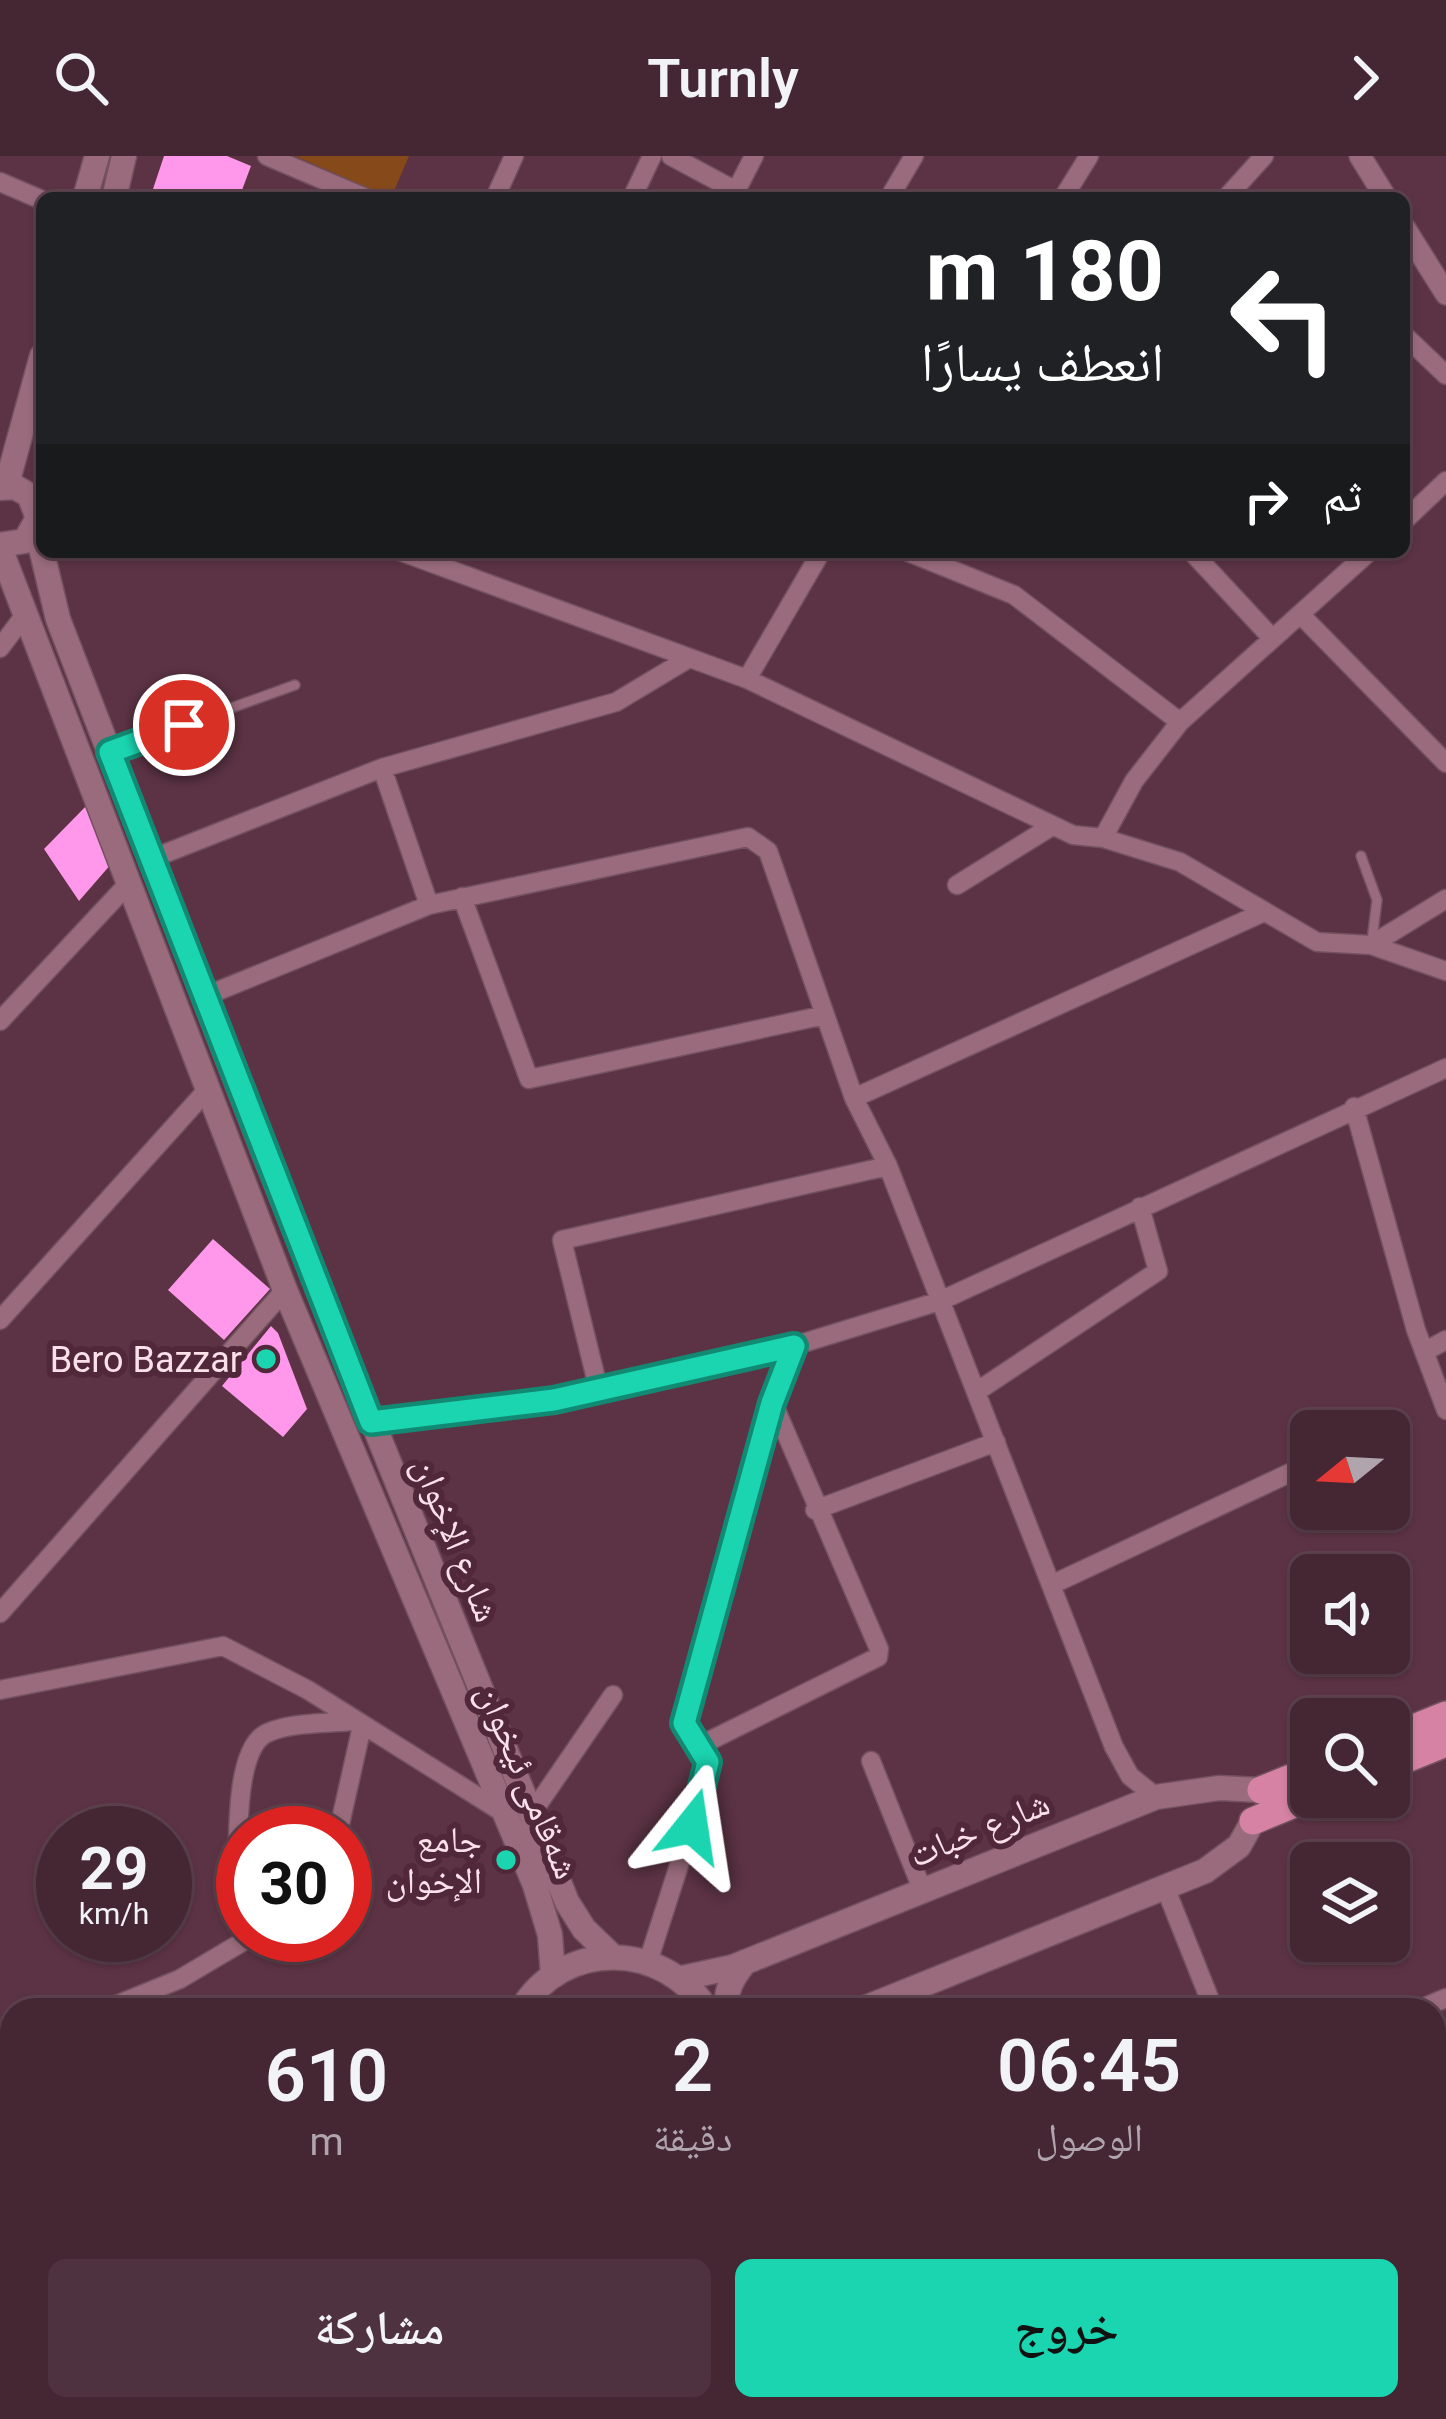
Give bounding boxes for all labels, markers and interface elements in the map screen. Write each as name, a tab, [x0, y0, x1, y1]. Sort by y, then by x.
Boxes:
icon: search	[48, 45, 114, 111]
icon: forward	[1332, 45, 1398, 111]
text: Turnly	[647, 47, 799, 110]
text: 180 m	[926, 222, 1164, 321]
icon: left	[1206, 240, 1362, 396]
text: انعطف يسارًا	[921, 331, 1164, 394]
icon: right	[1233, 468, 1299, 534]
text: ثم	[1323, 469, 1362, 522]
pin	[133, 674, 235, 776]
icon: arrive	[151, 692, 217, 758]
place label: Bero Bazzar	[50, 1339, 242, 1381]
marker: Bero Bazzar	[253, 1346, 279, 1372]
north arrow	[1290, 1410, 1410, 1530]
map controls	[1290, 1410, 1410, 1962]
street label: شارع الإخوان	[403, 1451, 508, 1628]
button: sound	[1290, 1554, 1410, 1674]
street label: شەقامی ئیخوان	[468, 1678, 588, 1885]
button: search	[1290, 1698, 1410, 1818]
position arrow	[629, 1763, 755, 1889]
street label: شارع خبات	[903, 1782, 1056, 1877]
speed limit sign: 30	[216, 1806, 372, 1962]
place label: جامع الإخوان	[385, 1819, 482, 1902]
text: 29	[80, 1833, 148, 1904]
button: layers	[1290, 1842, 1410, 1962]
marker: جامع الإخوان	[493, 1847, 519, 1873]
text: km/h	[79, 1896, 149, 1931]
text: 2	[672, 2024, 713, 2109]
text: 06:45	[997, 2024, 1181, 2109]
text: 610	[265, 2034, 388, 2119]
text: دقيقة	[653, 2115, 732, 2161]
text: الوصول	[1035, 2115, 1143, 2161]
text: m	[309, 2119, 344, 2165]
button: مشاركة	[48, 2259, 711, 2397]
button: خروج	[735, 2259, 1398, 2397]

